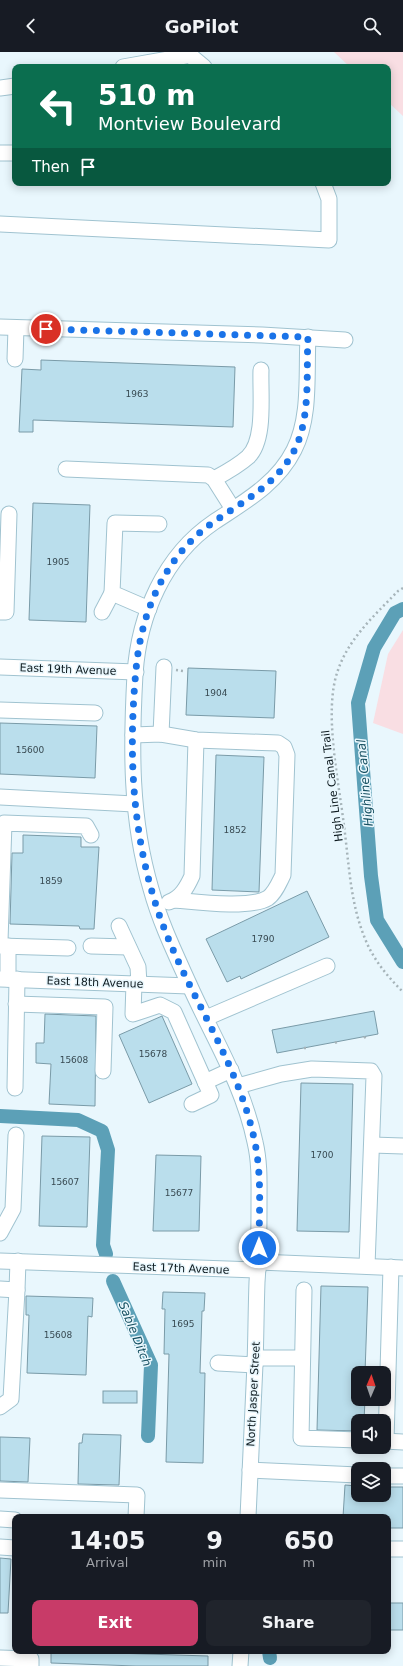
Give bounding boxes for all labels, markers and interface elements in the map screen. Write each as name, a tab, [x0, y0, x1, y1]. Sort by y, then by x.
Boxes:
icon: back	[20, 15, 42, 37]
icon: search	[361, 15, 383, 37]
text: GoPilot	[165, 16, 238, 37]
text: 510 m	[98, 79, 195, 112]
icon: left	[32, 80, 84, 132]
text: Montview Boulevard	[98, 113, 281, 134]
icon: arrive	[77, 156, 99, 178]
text: Then	[32, 158, 69, 176]
pin	[29, 312, 63, 346]
icon: arrive	[35, 318, 57, 340]
house number: 1963	[126, 389, 148, 399]
house number: 1905	[47, 557, 69, 567]
street label: East 19th Avenue	[19, 661, 117, 678]
house number: 1904	[205, 688, 228, 698]
street label: High Line Canal Trail	[319, 729, 346, 842]
water label: Highline Canal	[354, 738, 376, 827]
house number: 15600	[16, 745, 45, 755]
house number: 1852	[224, 825, 246, 835]
house number: 1859	[40, 876, 63, 886]
house number: 1790	[252, 934, 275, 944]
street label: East 18th Avenue	[46, 974, 144, 991]
house number: 15678	[139, 1049, 168, 1059]
house number: 15608	[60, 1055, 89, 1065]
house number: 1700	[311, 1150, 334, 1160]
house number: 15607	[51, 1177, 79, 1187]
house number: 15677	[165, 1188, 193, 1198]
position arrow	[238, 1227, 280, 1269]
street label: East 17th Avenue	[132, 1260, 230, 1277]
water label: Sable Ditch	[116, 1300, 154, 1368]
house number: 1695	[172, 1319, 194, 1329]
house number: 15608	[44, 1330, 73, 1340]
street label: North Jasper Street	[244, 1340, 263, 1447]
north arrow	[351, 1366, 391, 1406]
map controls	[351, 1366, 391, 1502]
button: sound	[351, 1414, 391, 1454]
button: layers	[351, 1462, 391, 1502]
text: 14:05	[69, 1527, 145, 1555]
text: 9	[206, 1527, 223, 1555]
text: 650	[284, 1527, 334, 1555]
text: Arrival	[86, 1555, 128, 1570]
text: min	[202, 1555, 227, 1570]
text: m	[303, 1555, 315, 1570]
button: Exit	[32, 1600, 198, 1646]
button: Share	[206, 1600, 371, 1646]

